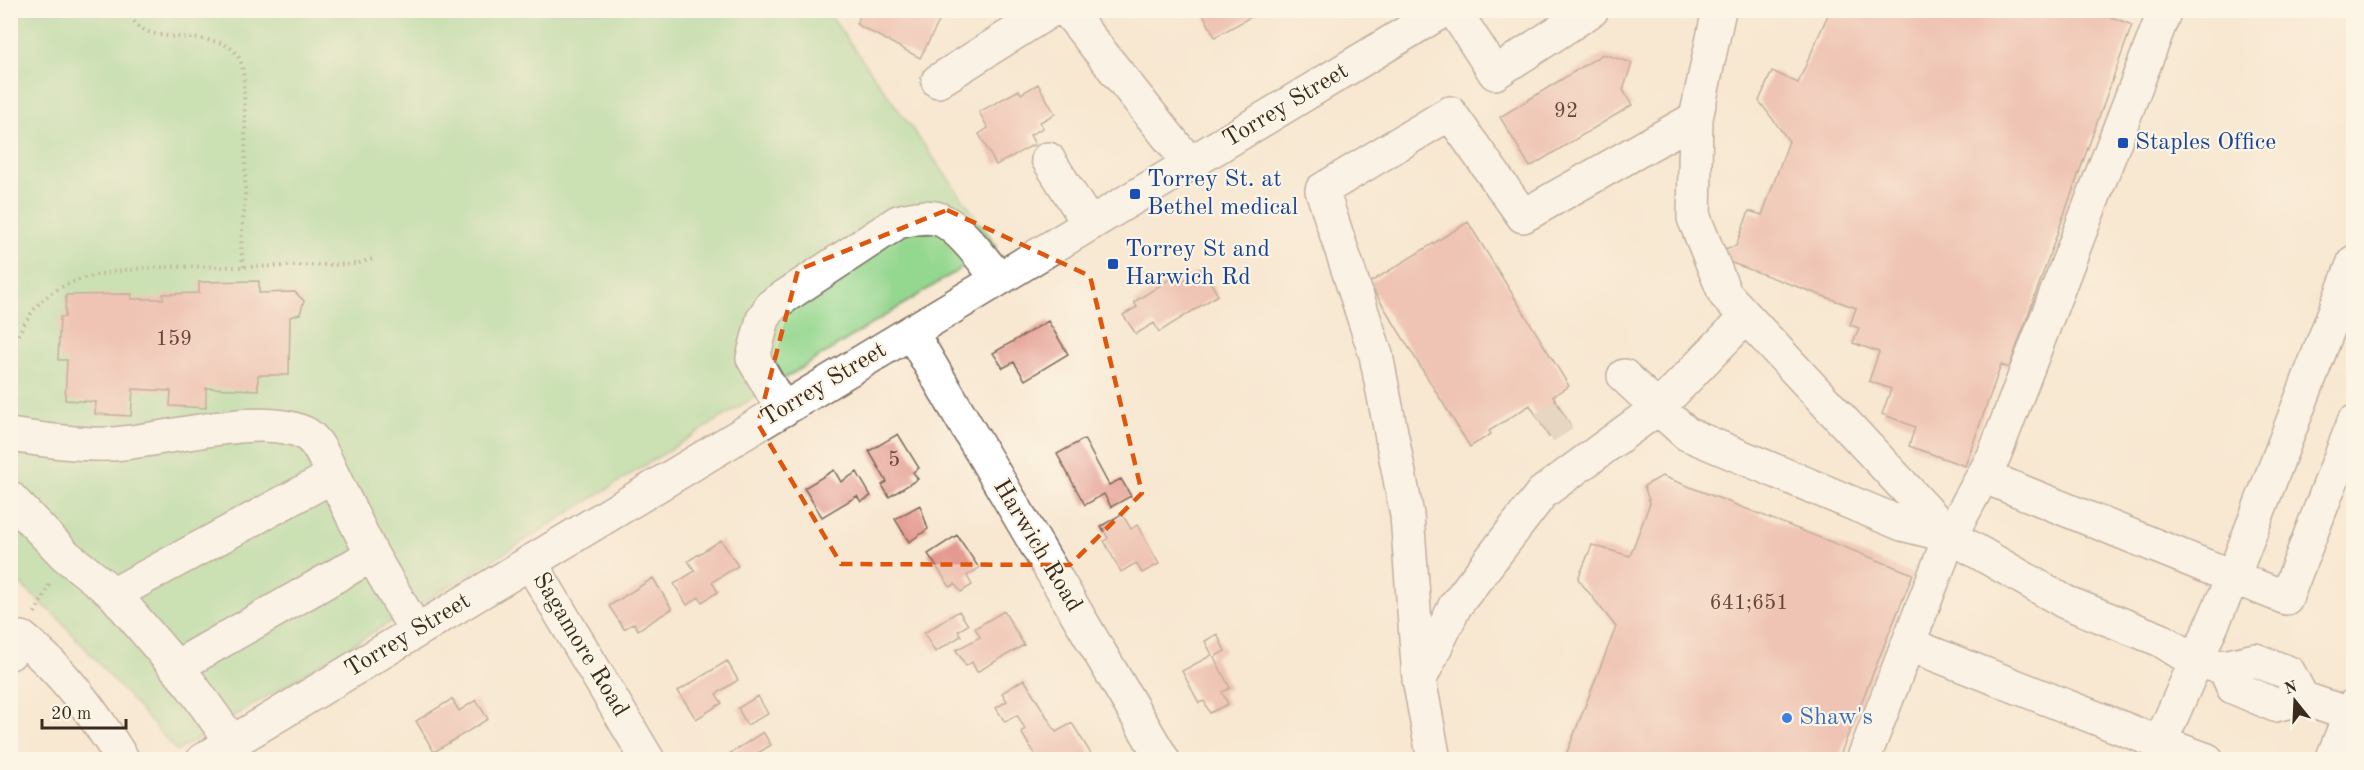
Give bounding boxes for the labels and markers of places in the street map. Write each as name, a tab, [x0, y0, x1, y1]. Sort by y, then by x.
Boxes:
place label: Staples Office	[2135, 131, 2276, 155]
marker: Staples Office	[2116, 136, 2130, 150]
place label: Torrey St. at Bethel medical	[1147, 168, 1298, 220]
marker: Torrey St. at Bethel medical	[1128, 187, 1142, 201]
place label: Torrey St and Harwich Rd	[1125, 238, 1270, 290]
marker: Torrey St and Harwich Rd	[1106, 257, 1120, 271]
place label: Shaw's	[1799, 706, 1873, 730]
marker: Shaw's	[1780, 711, 1794, 725]

